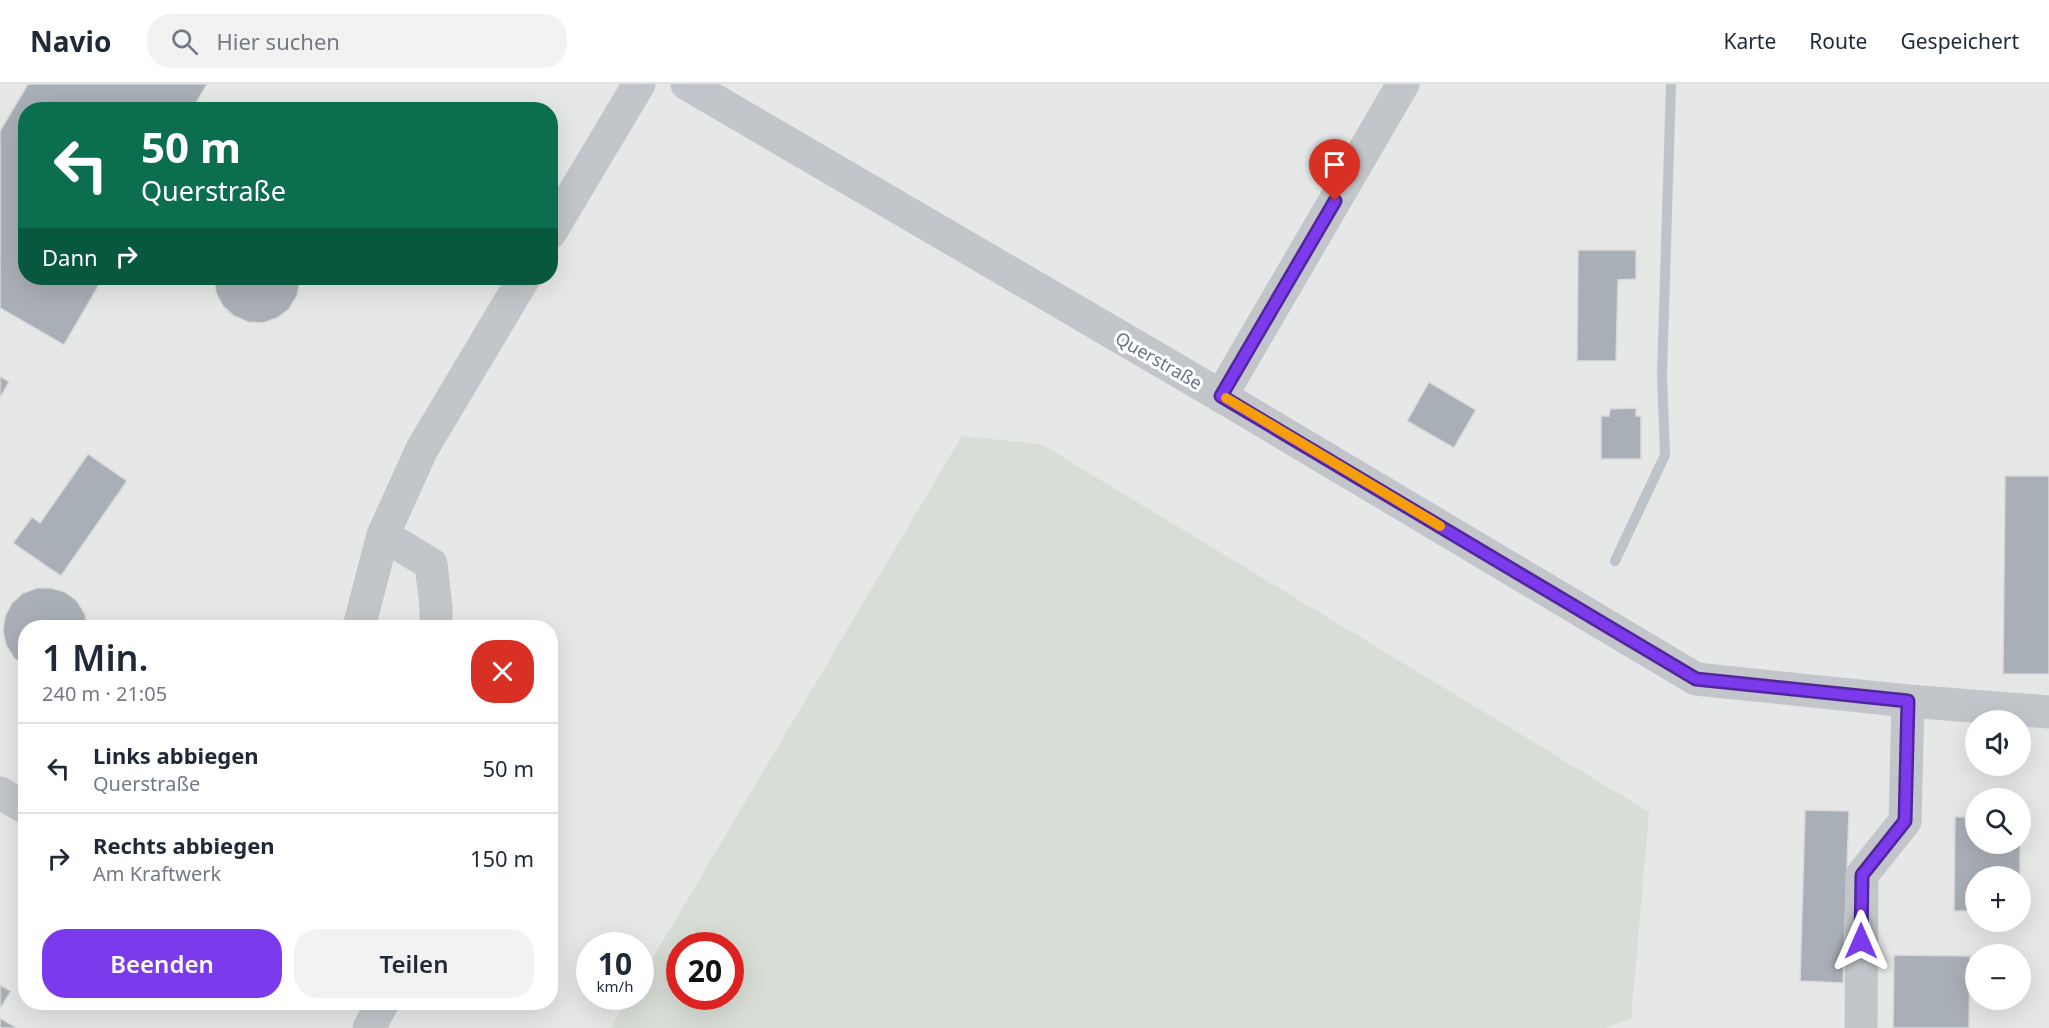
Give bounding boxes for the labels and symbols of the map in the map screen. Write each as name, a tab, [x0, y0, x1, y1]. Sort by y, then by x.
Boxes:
pin	[1309, 139, 1360, 201]
street label: Querstraße	[1111, 325, 1207, 395]
position arrow	[1829, 909, 1893, 973]
speed limit sign: 20	[666, 932, 744, 1010]

